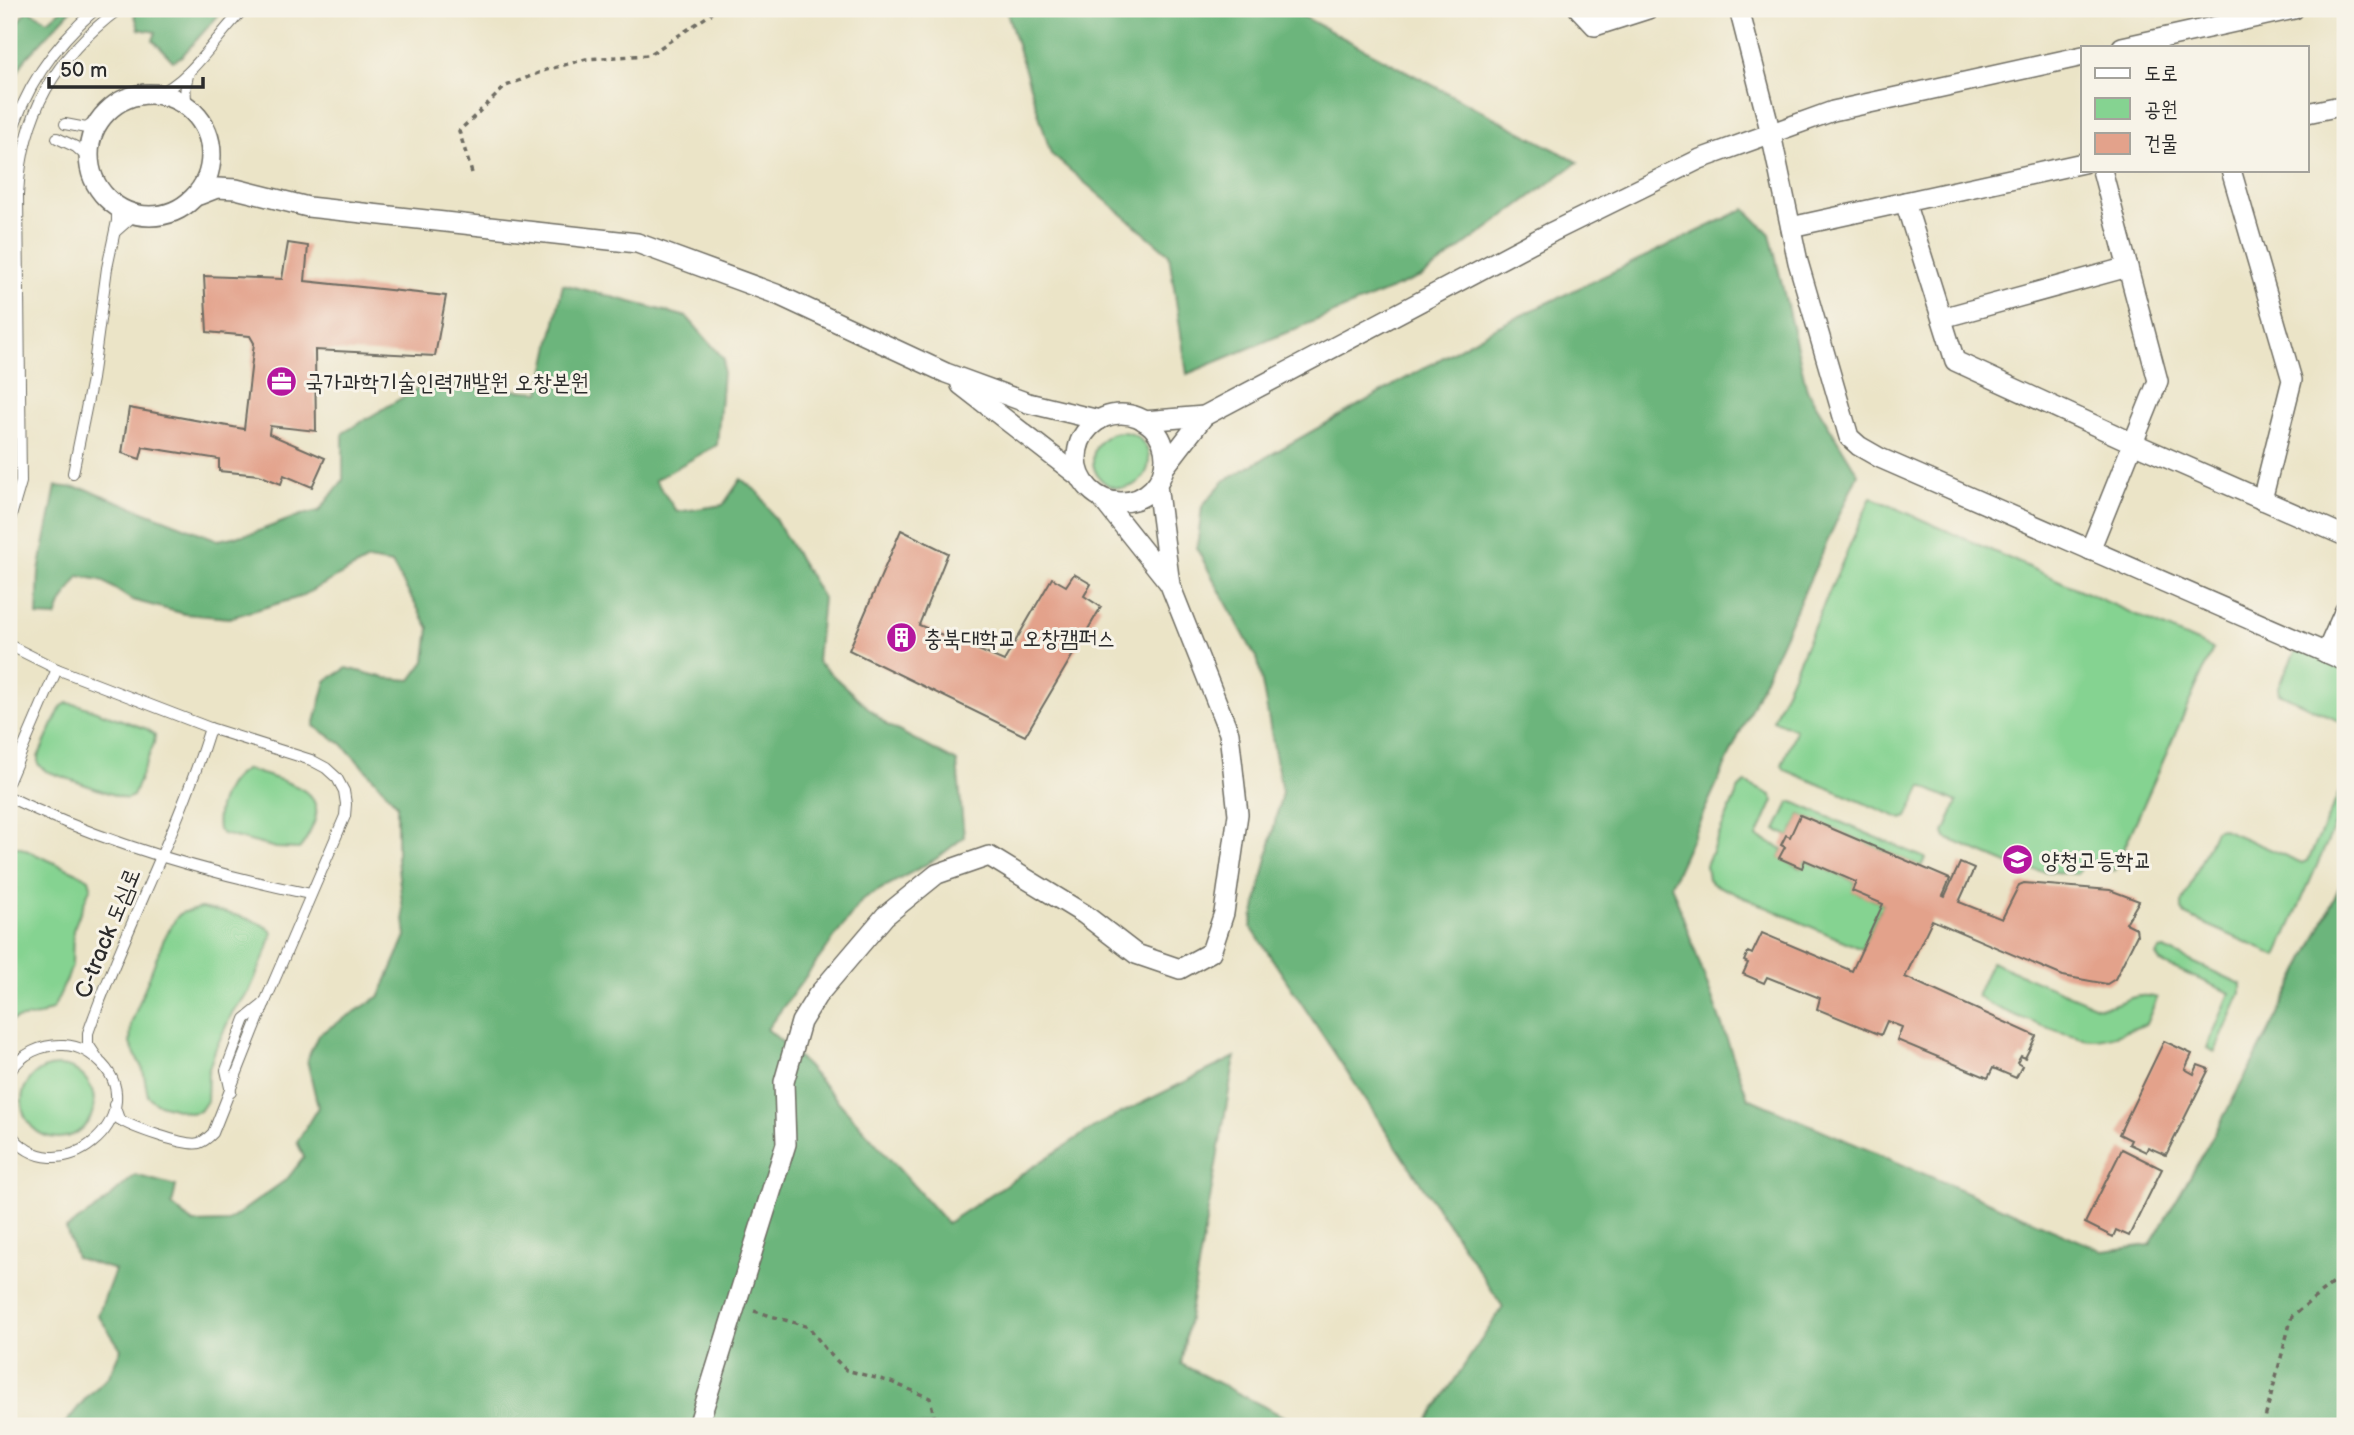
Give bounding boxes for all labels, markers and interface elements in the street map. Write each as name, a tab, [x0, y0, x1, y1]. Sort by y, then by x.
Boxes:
scale bar	[49, 46, 203, 90]
legend	[2081, 46, 2308, 172]
text: 50 m	[60, 58, 107, 83]
text: 도로	[2144, 61, 2178, 86]
text: 공원	[2144, 97, 2178, 122]
text: 건물	[2144, 131, 2178, 156]
office icon: 국가과학기술인력개발원 오창본원	[265, 365, 299, 399]
place label: 국가과학기술인력개발원 오창본원	[305, 369, 589, 397]
building icon: 충북대학교 오창캠퍼스	[884, 621, 918, 655]
place label: 충북대학교 오창캠퍼스	[924, 625, 1115, 653]
school or university icon: 양청고등학교	[2001, 843, 2035, 877]
place label: 양청고등학교	[2041, 847, 2152, 875]
street label: C-track 도심로	[69, 864, 147, 1003]

